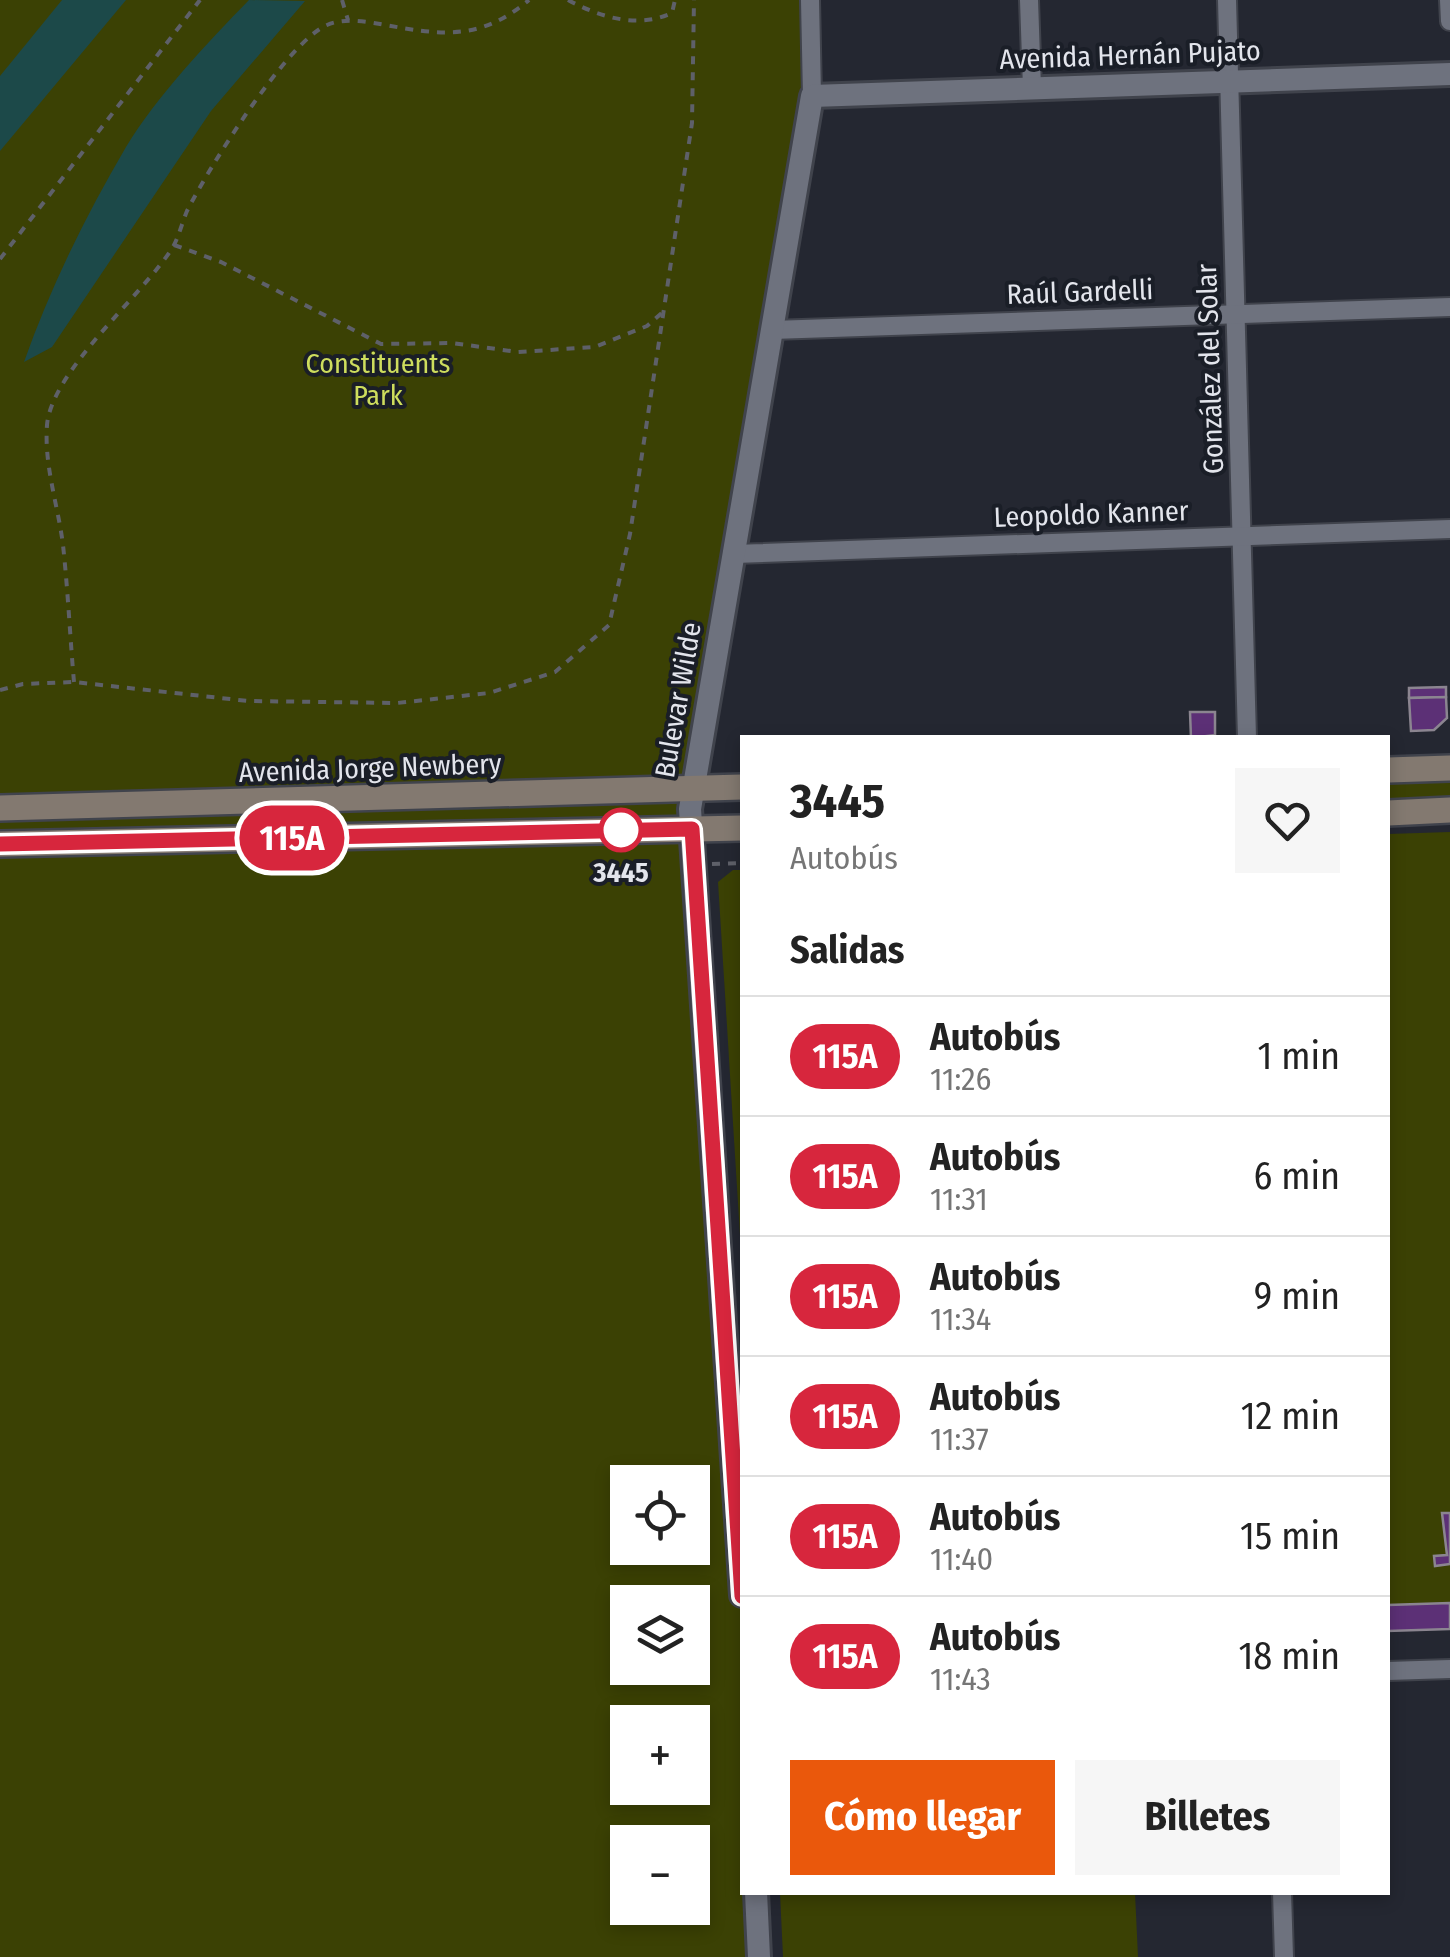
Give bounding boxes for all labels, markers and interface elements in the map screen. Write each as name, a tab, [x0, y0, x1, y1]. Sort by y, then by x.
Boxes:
street label: Avenida Hernán Pujato	[999, 34, 1261, 76]
street label: González del Solar	[1190, 263, 1230, 475]
street label: Raúl Gardelli	[1006, 273, 1154, 311]
park label: Constituents Park	[306, 347, 450, 412]
street label: Leopoldo Kanner	[993, 494, 1189, 534]
street label: Bulevar Wilde	[648, 620, 708, 780]
street label: Avenida Jorge Newbery	[238, 747, 503, 789]
button: heart	[1235, 768, 1340, 873]
text: 3445	[790, 772, 885, 830]
line badge: 115A	[222, 806, 362, 870]
marker: 3445	[600, 809, 642, 851]
text: 115A	[259, 817, 325, 859]
text: Autobús	[790, 839, 898, 877]
place label: 3445	[592, 856, 649, 889]
text: Salidas	[790, 927, 905, 973]
text: Autobús	[930, 1014, 1060, 1060]
text: 1 min	[1257, 1033, 1340, 1079]
text: 115A	[812, 1035, 878, 1077]
text: 11:26	[930, 1060, 991, 1098]
text: Autobús	[930, 1134, 1060, 1180]
text: 6 min	[1253, 1153, 1340, 1199]
text: 115A	[812, 1155, 878, 1197]
text: 11:31	[930, 1180, 988, 1218]
text: Autobús	[930, 1254, 1060, 1300]
text: 9 min	[1254, 1273, 1340, 1319]
text: 115A	[812, 1275, 878, 1317]
text: 11:34	[930, 1300, 991, 1338]
text: Autobús	[930, 1374, 1060, 1420]
text: 12 min	[1241, 1393, 1340, 1439]
text: 115A	[812, 1395, 878, 1437]
text: 11:37	[930, 1420, 989, 1458]
map controls	[610, 1465, 710, 1925]
button: locate	[610, 1465, 710, 1565]
text: Autobús	[930, 1494, 1060, 1540]
text: 15 min	[1240, 1513, 1340, 1559]
text: 115A	[812, 1515, 878, 1557]
text: 11:40	[930, 1540, 993, 1578]
button: layers	[610, 1585, 710, 1685]
text: Autobús	[930, 1614, 1060, 1660]
text: 18 min	[1238, 1633, 1340, 1679]
text: 115A	[812, 1635, 878, 1677]
text: 11:43	[930, 1660, 991, 1698]
button: +	[610, 1705, 710, 1805]
button: Cómo llegar	[790, 1760, 1055, 1875]
button: Billetes	[1075, 1760, 1340, 1875]
button: −	[610, 1825, 710, 1925]

